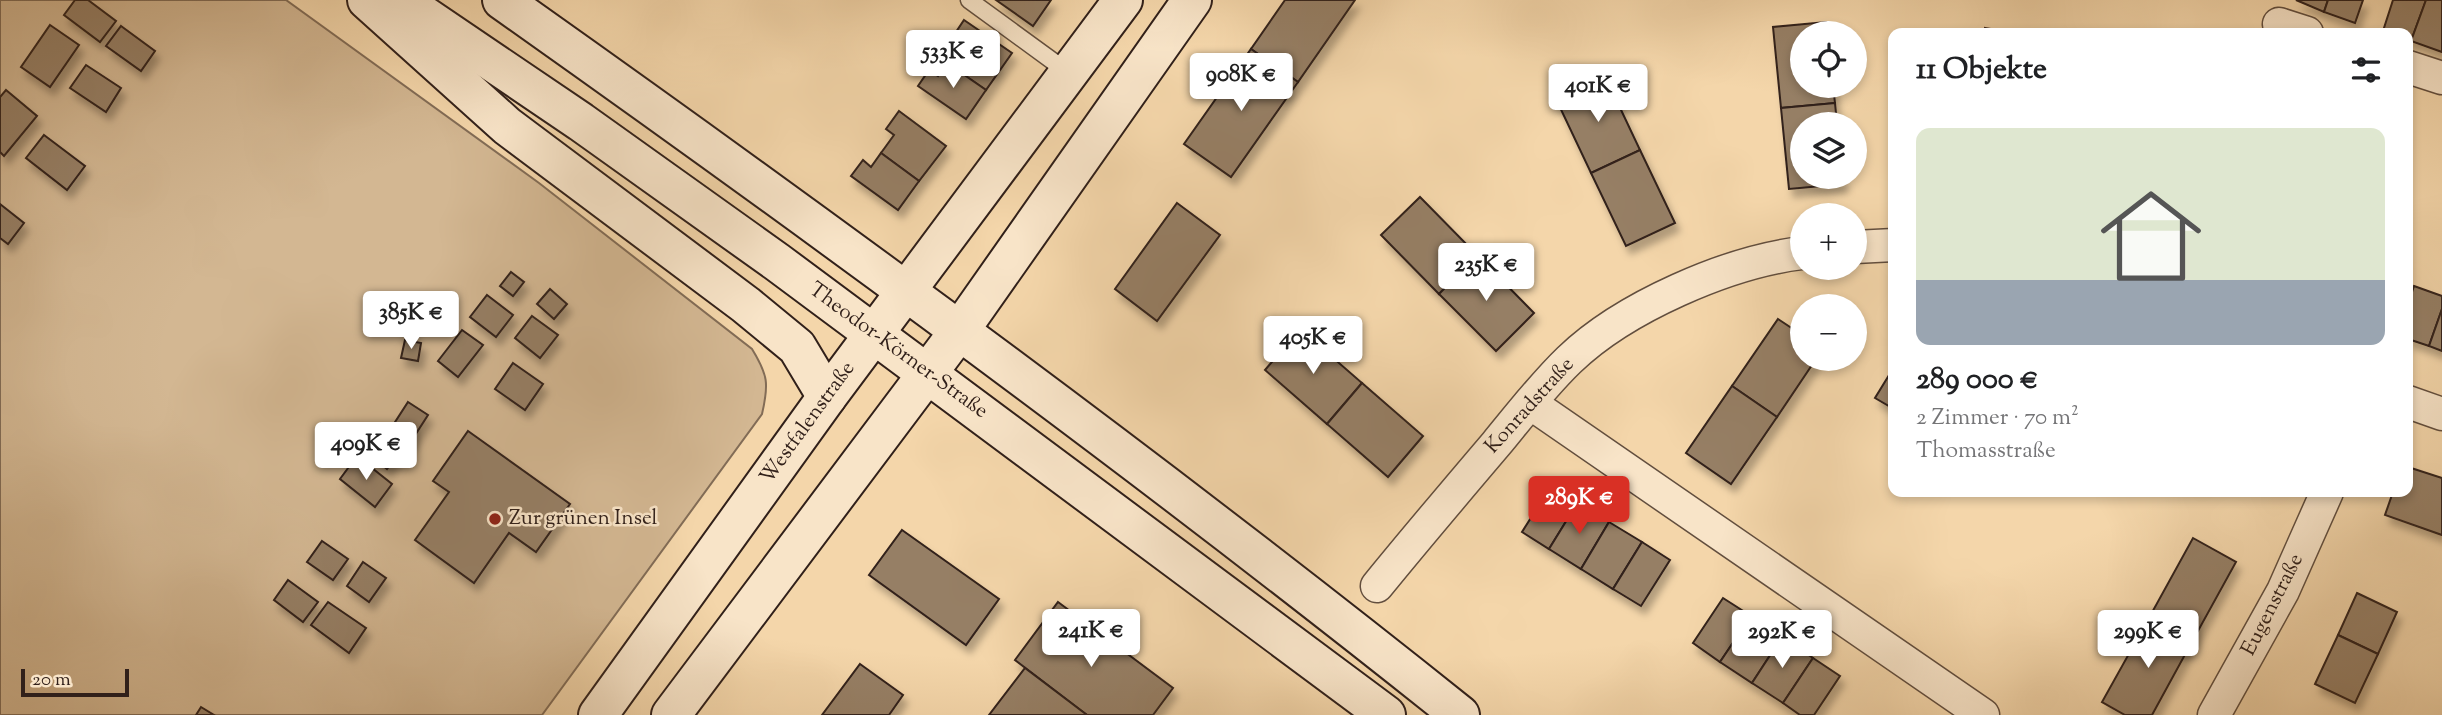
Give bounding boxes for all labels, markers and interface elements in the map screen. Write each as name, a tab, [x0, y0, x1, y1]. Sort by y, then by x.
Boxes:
map controls	[1790, 21, 1867, 371]
button: locate	[1790, 21, 1867, 98]
pin: 533K €	[896, 31, 1010, 90]
text: 533K €	[922, 36, 984, 69]
text: 11 Objekte	[1916, 49, 2047, 92]
icon: filters	[2347, 51, 2385, 89]
pin: 908K €	[1184, 54, 1298, 113]
text: 908K €	[1206, 59, 1276, 92]
pin: 401K €	[1541, 64, 1655, 124]
text: 401K €	[1565, 70, 1631, 103]
button: layers	[1790, 112, 1867, 189]
icon: home	[2088, 173, 2214, 299]
button: +	[1790, 203, 1867, 280]
pin: 235K €	[1429, 244, 1543, 303]
text: 235K €	[1454, 249, 1518, 282]
street label: Theodor-Körner-Straße	[802, 276, 994, 426]
pin: 385K €	[354, 292, 468, 351]
button: −	[1790, 294, 1867, 371]
text: 385K €	[379, 297, 443, 330]
pin: 405K €	[1256, 316, 1370, 376]
text: 405K €	[1279, 322, 1347, 355]
street label: Konradstraße	[1478, 351, 1582, 461]
street label: Westfalenstraße	[753, 355, 863, 491]
text: 289 000 €	[1916, 359, 2038, 402]
text: 2 Zimmer · 70 m²	[1916, 402, 2079, 435]
pin: 409K €	[309, 422, 423, 482]
text: 409K €	[331, 428, 401, 461]
text: Thomasstraße	[1916, 435, 2056, 468]
pin: 289K €	[1522, 476, 1636, 536]
text: 289K €	[1544, 482, 1614, 515]
place label: Zur grünen Insel	[509, 504, 658, 534]
marker: Zur grünen Insel	[487, 511, 503, 527]
street label: Eugenstraße	[2234, 549, 2312, 661]
pin: 241K €	[1034, 610, 1148, 669]
pin: 292K €	[1725, 610, 1839, 670]
pin: 299K €	[2091, 610, 2205, 670]
text: 241K €	[1058, 615, 1124, 648]
text: 292K €	[1748, 616, 1816, 649]
text: 299K €	[2114, 616, 2182, 649]
scale bar	[21, 666, 130, 698]
text: 20 m	[32, 667, 71, 694]

